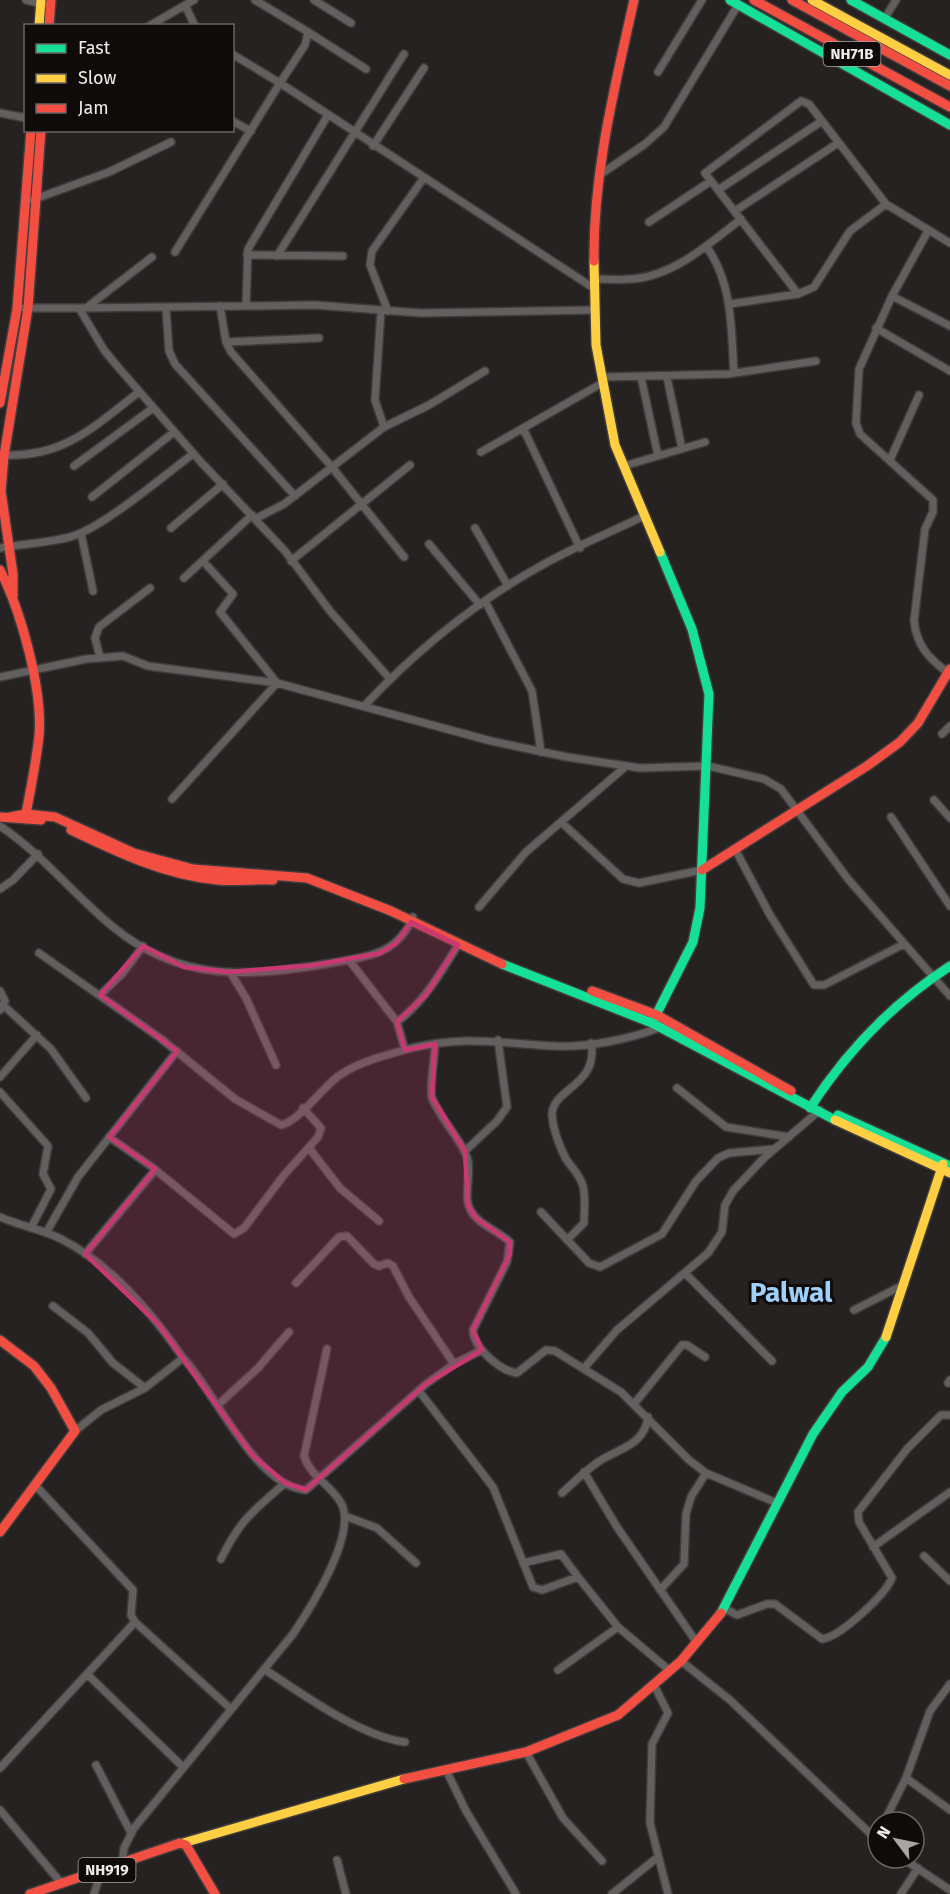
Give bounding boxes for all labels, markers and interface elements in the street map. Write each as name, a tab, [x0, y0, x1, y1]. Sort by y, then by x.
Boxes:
legend	[24, 24, 234, 132]
text: Fast	[78, 37, 111, 59]
road number: NH71B	[824, 42, 880, 66]
text: Slow	[78, 67, 117, 89]
text: Jam	[78, 97, 109, 119]
district label: Palwal	[750, 1276, 833, 1309]
north arrow	[866, 1810, 926, 1870]
text: N	[873, 1823, 895, 1842]
road number: NH919	[78, 1858, 136, 1882]

